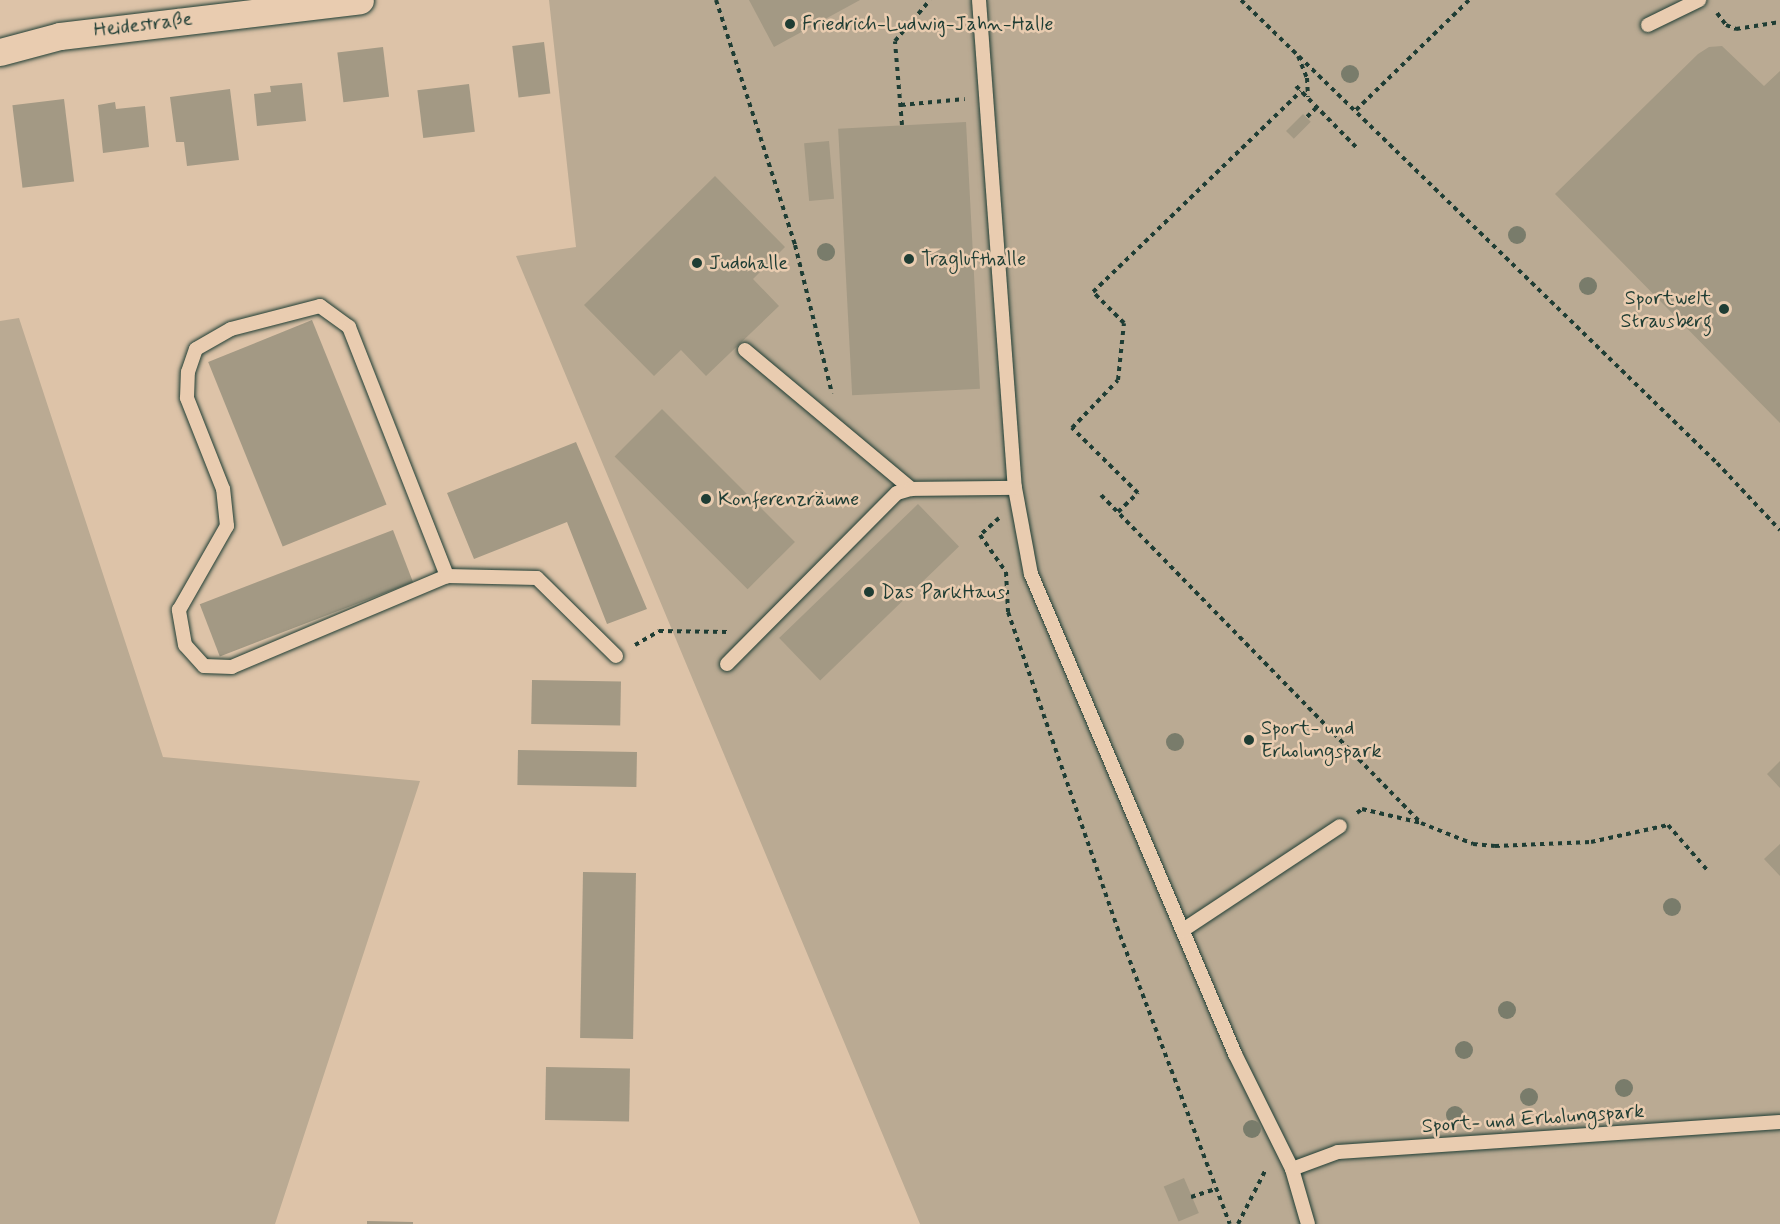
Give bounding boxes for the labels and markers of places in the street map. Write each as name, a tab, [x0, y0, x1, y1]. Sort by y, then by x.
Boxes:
place label: Friedrich-Ludwig-Jahn-Halle	[802, 12, 1054, 36]
marker: Friedrich-Ludwig-Jahn-Halle	[783, 17, 797, 31]
place label: Traglufthalle	[921, 247, 1026, 271]
place label: Judohalle	[709, 251, 788, 275]
marker: Traglufthalle	[902, 252, 916, 266]
marker: Judohalle	[690, 256, 704, 270]
place label: Sportwelt Strausberg	[1621, 286, 1712, 333]
marker: Sportwelt Strausberg	[1717, 302, 1731, 316]
place label: Konferenzräume	[718, 487, 859, 511]
marker: Konferenzräume	[699, 492, 713, 506]
place label: Das ParkHaus	[881, 580, 1002, 604]
marker: Das ParkHaus	[862, 585, 876, 599]
place label: Sport- und Erholungspark	[1261, 716, 1382, 763]
marker: Sport- und Erholungspark	[1242, 733, 1256, 747]

